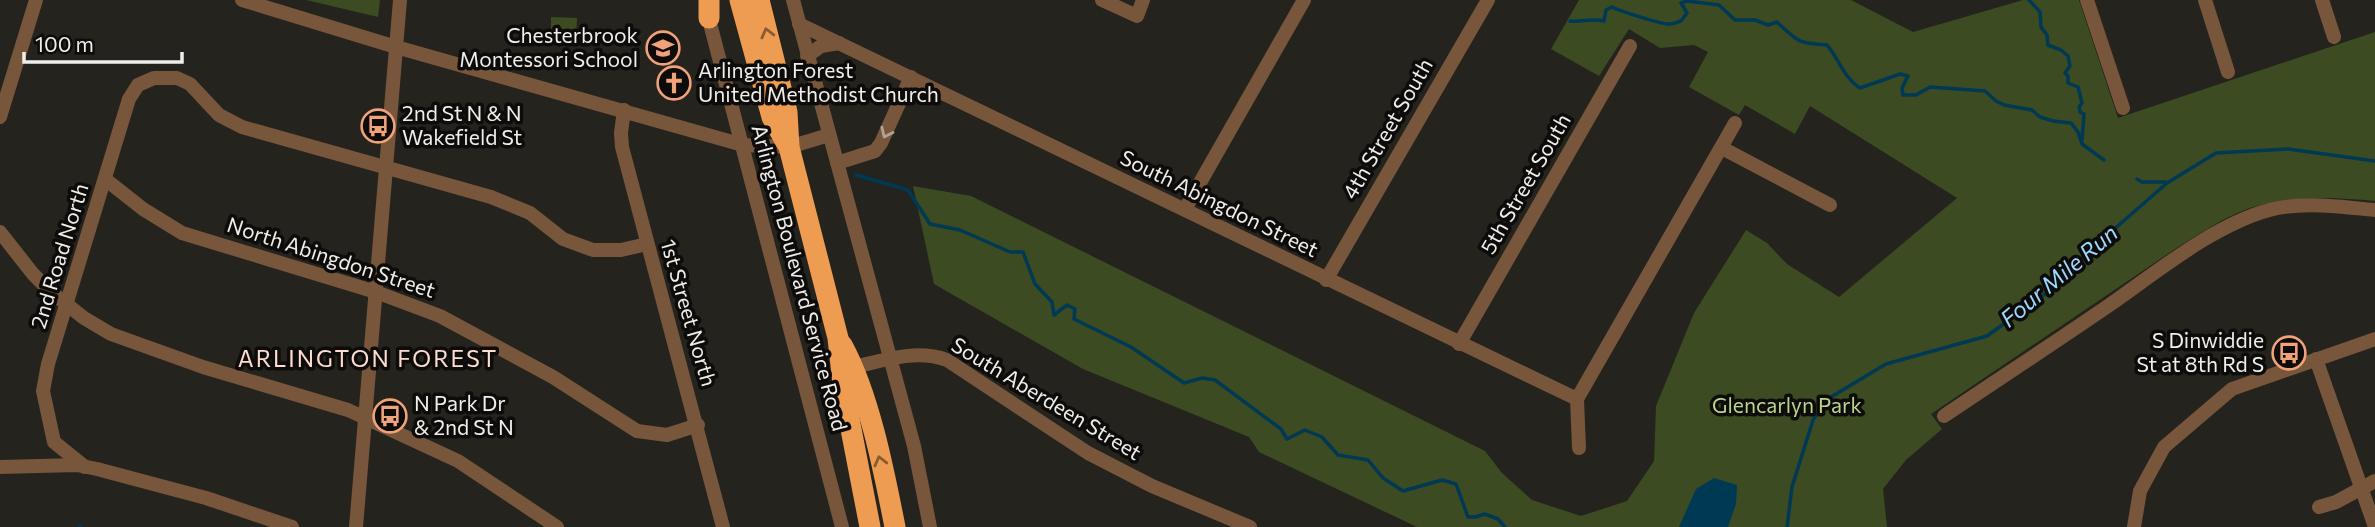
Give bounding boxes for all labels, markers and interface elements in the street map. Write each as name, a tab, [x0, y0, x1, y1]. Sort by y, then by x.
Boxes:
scale bar	[24, 21, 182, 65]
place label: Chesterbrook Montessori School	[459, 22, 638, 71]
one-way arrow	[761, 27, 775, 39]
school or university icon: Chesterbrook Montessori School	[644, 29, 682, 67]
text: 100 m	[35, 31, 94, 56]
street label: 4th Street South	[1336, 54, 1437, 203]
place label: Arlington Forest United Methodist Church	[698, 57, 939, 106]
church icon: Arlington Forest United Methodist Church	[655, 64, 693, 102]
place label: 2nd St N & N Wakefield St	[402, 100, 522, 149]
bus stop icon: 2nd St N & N Wakefield St	[359, 107, 397, 145]
street label: 5th Street South	[1475, 109, 1575, 258]
street label: Arlington Boulevard Service Road	[747, 122, 853, 434]
one-way arrow	[880, 126, 894, 138]
street label: South Abingdon Street	[1117, 144, 1323, 261]
street label: 2nd Road North	[25, 180, 92, 331]
street label: North Abingdon Street	[224, 211, 439, 302]
water label: Four Mile Run	[1994, 218, 2123, 332]
street label: 1st Street North	[656, 236, 722, 389]
place label: S Dinwiddie St at 8th Rd S	[2136, 327, 2264, 376]
street label: South Aberdeen Street	[947, 331, 1146, 464]
bus stop icon: S Dinwiddie St at 8th Rd S	[2270, 334, 2308, 372]
district label: ARLINGTON FOREST	[238, 344, 498, 372]
place label: N Park Dr & 2nd St N	[414, 390, 514, 439]
park label: Glencarlyn Park	[1712, 392, 1862, 417]
bus stop icon: N Park Dr & 2nd St N	[371, 397, 409, 435]
one-way arrow	[874, 455, 888, 467]

